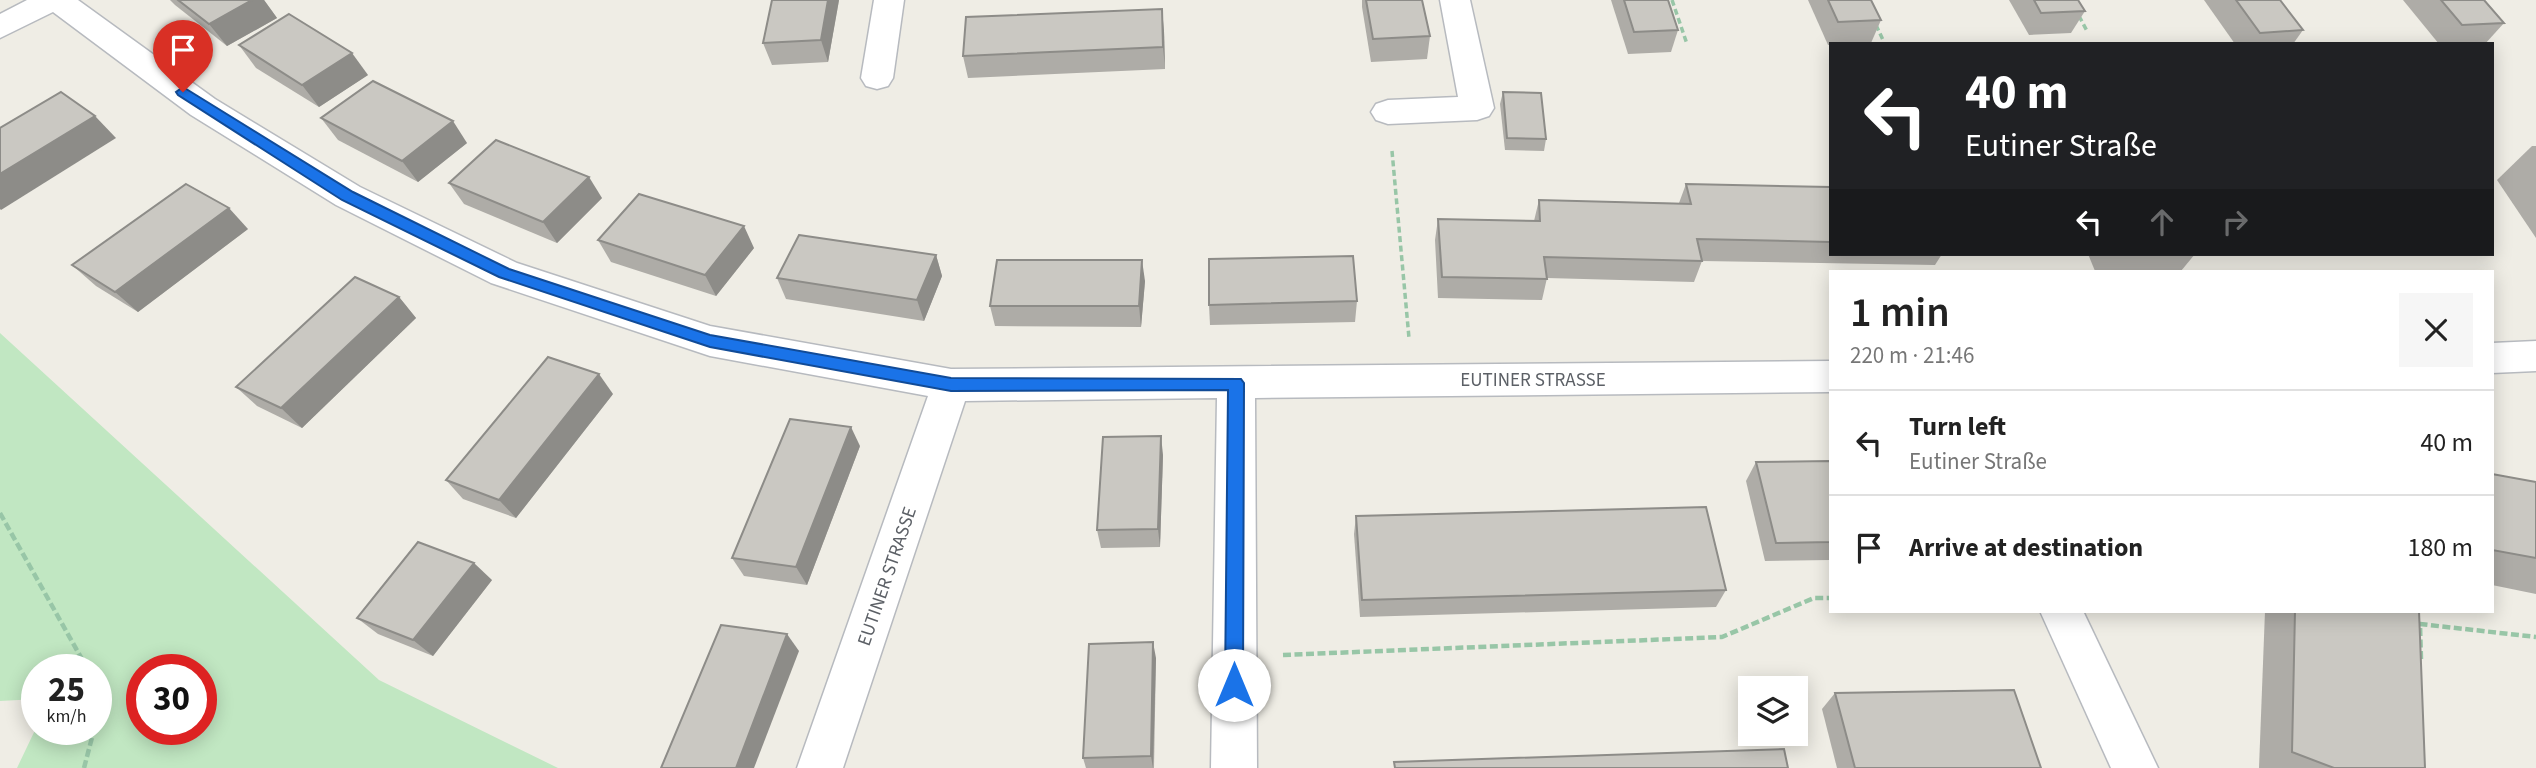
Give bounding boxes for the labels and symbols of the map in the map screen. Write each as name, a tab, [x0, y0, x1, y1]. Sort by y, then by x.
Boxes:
pin	[153, 20, 213, 92]
street label: EUTINER STRASSE	[1460, 367, 1606, 394]
street label: EUTINER STRASSE	[851, 503, 924, 650]
position arrow	[1197, 648, 1271, 722]
speed limit sign: 30	[126, 654, 217, 745]

